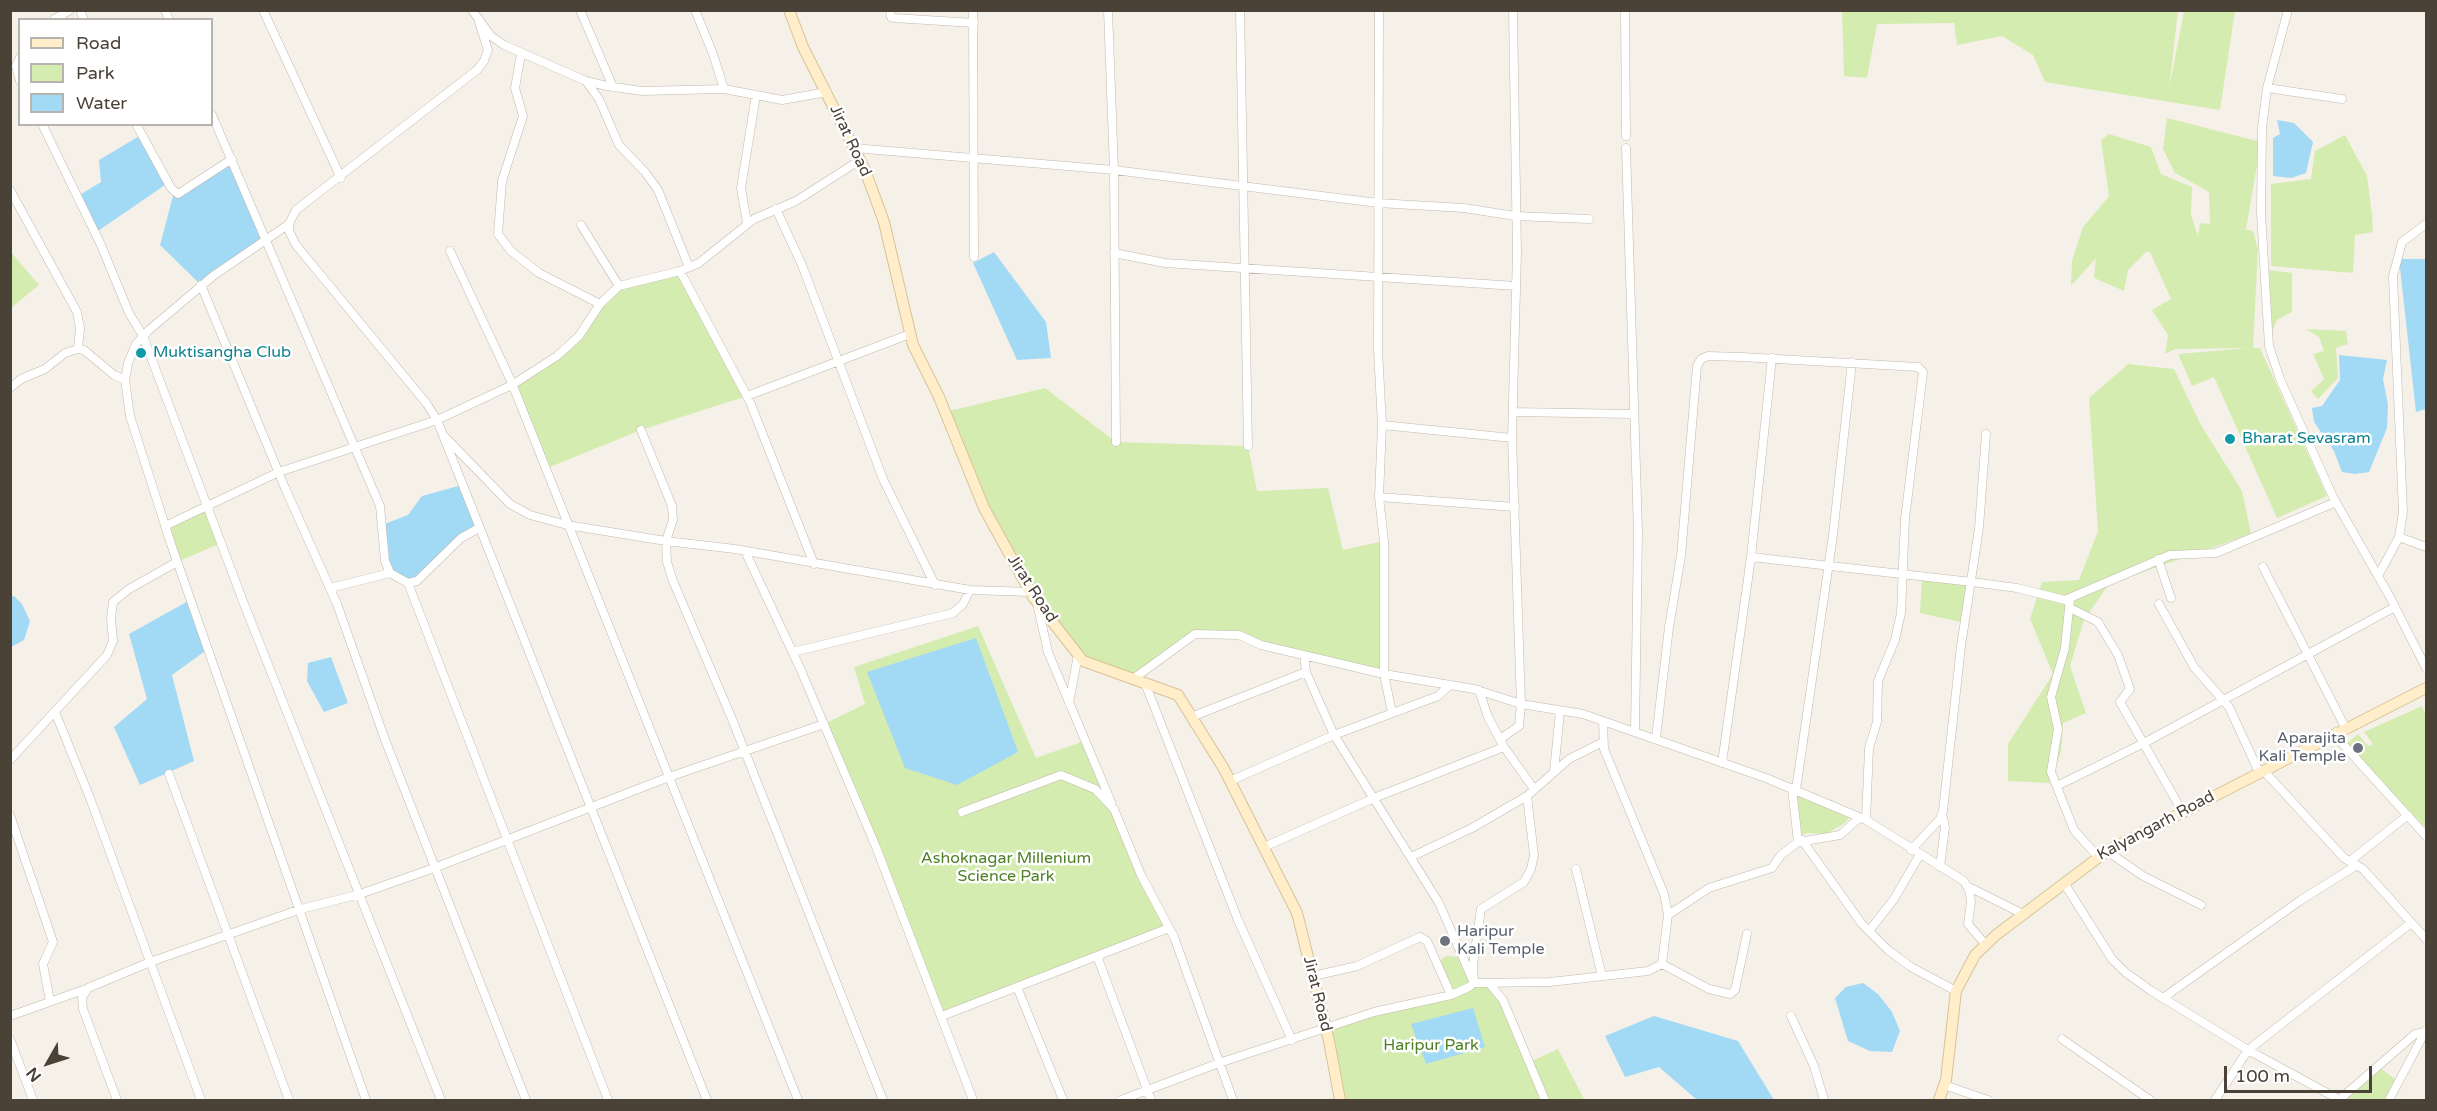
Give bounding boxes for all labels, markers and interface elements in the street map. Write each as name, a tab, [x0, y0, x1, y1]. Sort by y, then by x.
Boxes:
legend	[18, 18, 213, 126]
text: Road	[76, 32, 121, 54]
text: Park	[76, 62, 114, 84]
text: Water	[76, 92, 127, 114]
street label: Jirat Road	[825, 102, 875, 180]
place label: Muktisangha Club	[153, 343, 291, 363]
marker: Muktisangha Club	[134, 346, 148, 360]
place label: Bharat Sevasram	[2242, 429, 2371, 449]
marker: Bharat Sevasram	[2223, 432, 2237, 446]
street label: Jirat Road	[1003, 552, 1061, 626]
place label: Aparajita Kali Temple	[2259, 729, 2346, 767]
marker: Aparajita Kali Temple	[2351, 741, 2365, 755]
street label: Kalyangarh Road	[2094, 787, 2218, 865]
park label: Ashoknagar Millenium Science Park	[921, 849, 1091, 887]
place label: Haripur Kali Temple	[1457, 922, 1544, 960]
marker: Haripur Kali Temple	[1438, 934, 1452, 948]
street label: Jirat Road	[1298, 954, 1336, 1034]
north arrow	[18, 1033, 78, 1093]
park label: Haripur Park	[1383, 1036, 1479, 1056]
scale bar	[2227, 1054, 2376, 1092]
text: N	[22, 1063, 46, 1086]
text: 100 m	[2235, 1065, 2290, 1087]

